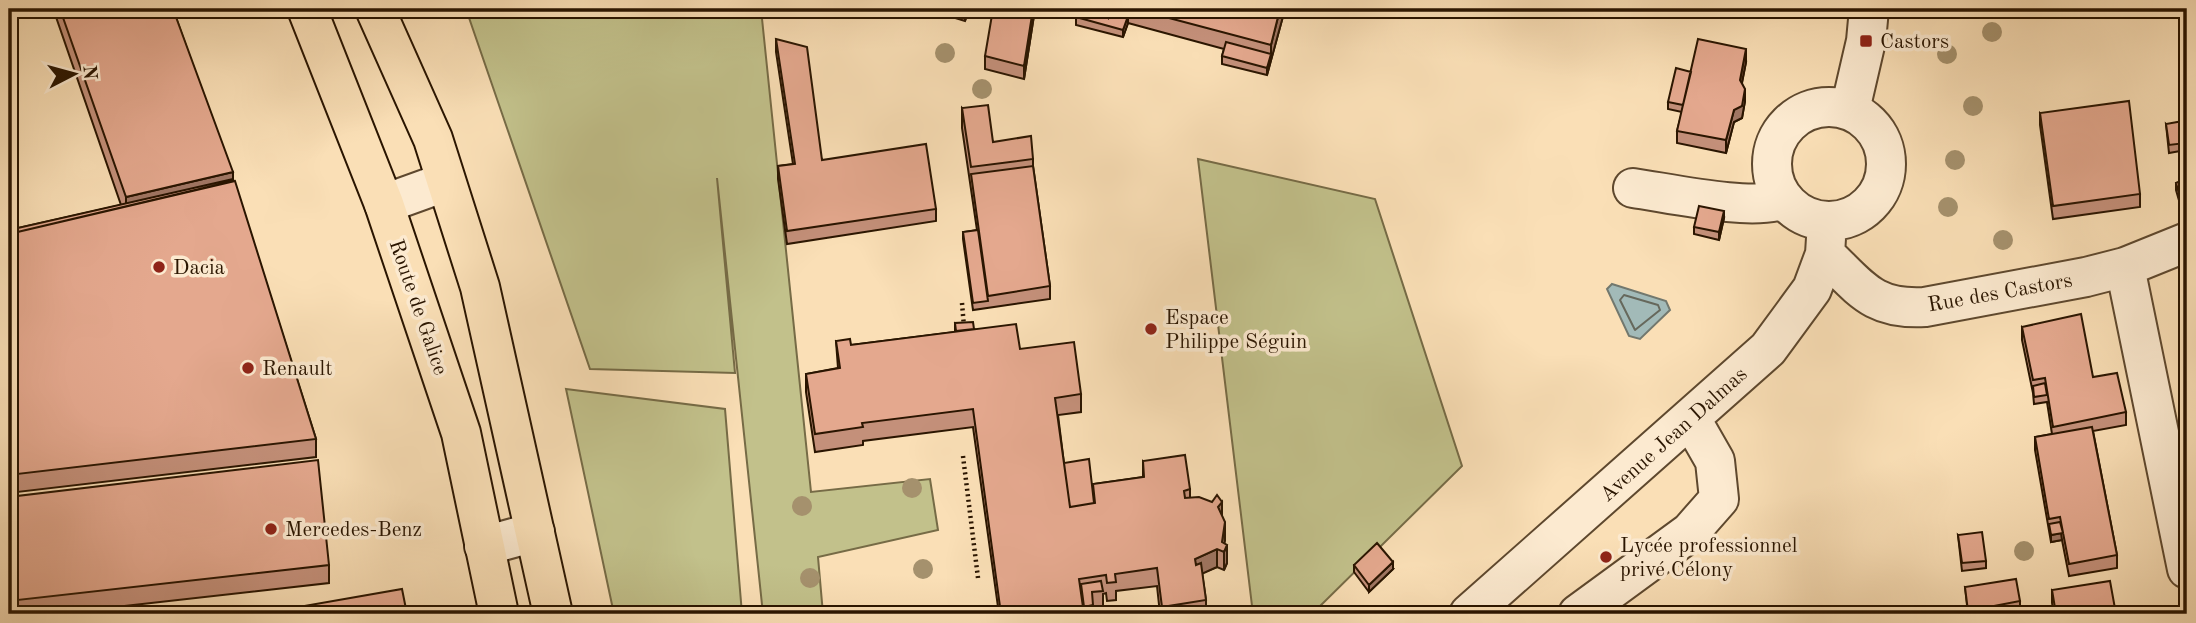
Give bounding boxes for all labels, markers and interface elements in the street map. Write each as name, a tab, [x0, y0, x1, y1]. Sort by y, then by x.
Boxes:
place label: Castors	[1880, 32, 1949, 53]
marker: Castors	[1858, 33, 1874, 49]
north arrow	[38, 38, 108, 108]
text: N	[78, 64, 99, 81]
street label: Route de Galice	[385, 237, 451, 378]
place label: Dacia	[173, 258, 225, 279]
marker: Dacia	[151, 259, 167, 275]
street label: Rue des Castors	[1926, 270, 2074, 317]
place label: Espace Philippe Séguin	[1165, 308, 1307, 353]
marker: Espace Philippe Séguin	[1143, 321, 1159, 337]
place label: Renault	[262, 359, 333, 380]
marker: Renault	[240, 360, 256, 376]
street label: Avenue Jean Dalmas	[1596, 364, 1752, 506]
place label: Mercedes-Benz	[285, 520, 422, 541]
marker: Mercedes-Benz	[263, 521, 279, 537]
place label: Lycée professionnel privé Célony	[1620, 536, 1798, 581]
marker: Lycée professionnel privé Célony	[1598, 549, 1614, 565]

